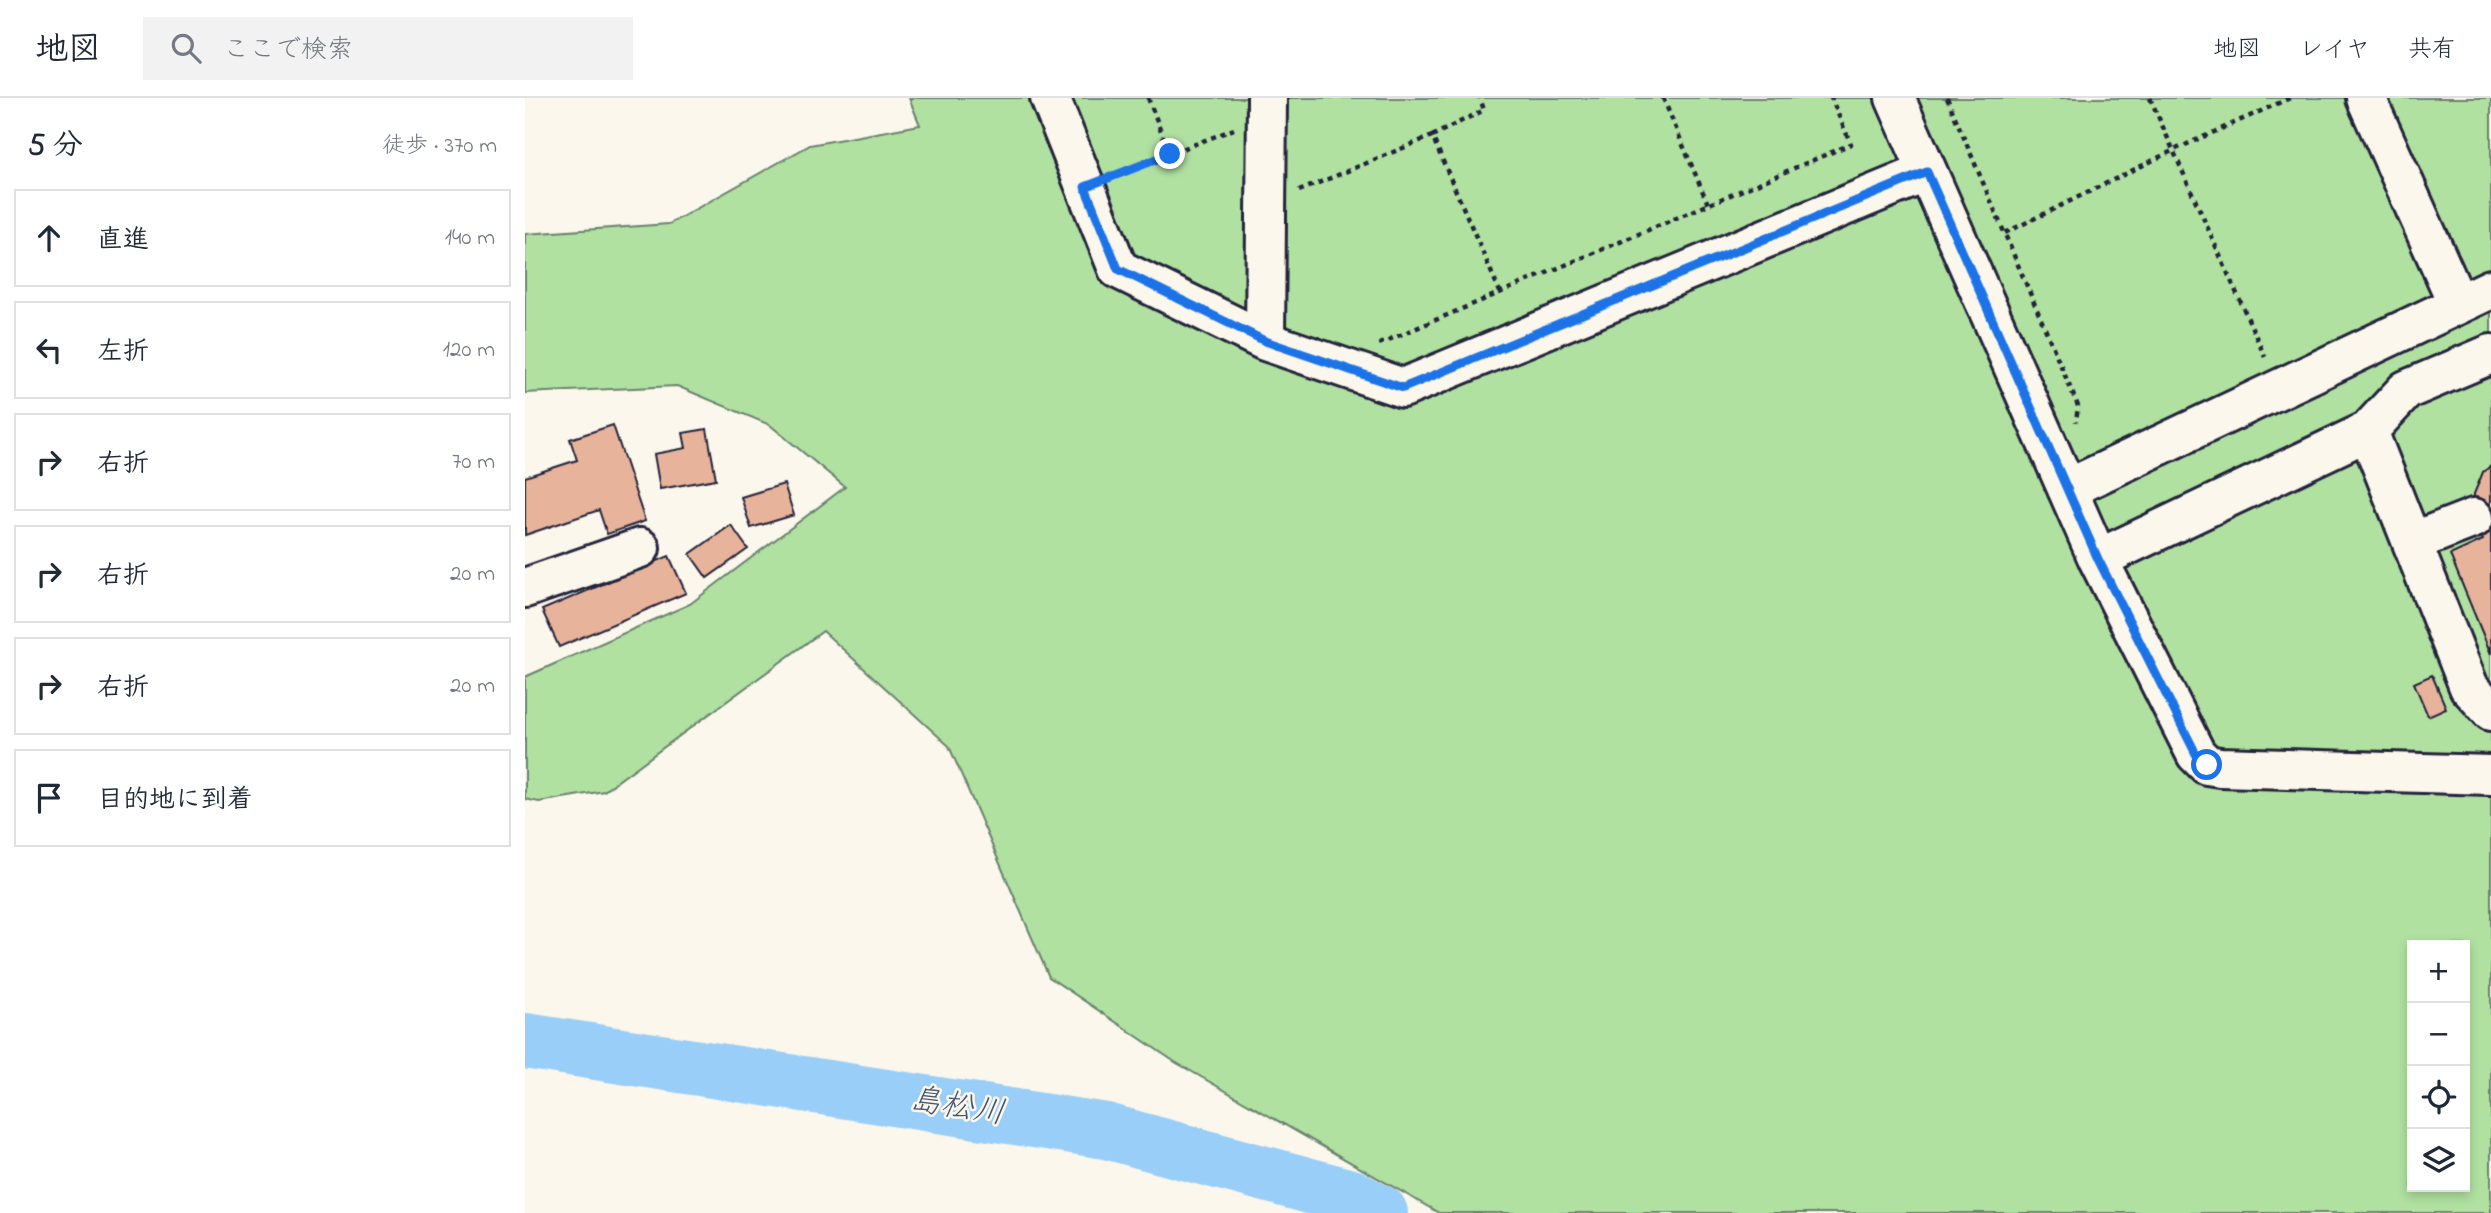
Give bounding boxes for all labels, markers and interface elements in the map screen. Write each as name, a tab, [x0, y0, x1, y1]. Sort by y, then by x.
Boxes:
search box	[143, 17, 633, 80]
text: 地図	[35, 27, 101, 75]
icon: search	[167, 29, 205, 67]
text: ここで検索	[223, 32, 353, 70]
text: 地図	[2213, 33, 2261, 68]
text: レイヤ	[2299, 33, 2370, 68]
text: 共有	[2408, 33, 2456, 68]
text: 5 分	[28, 125, 83, 169]
text: 徒歩 · 370 m	[382, 130, 497, 163]
route end	[1154, 138, 1185, 169]
icon: ahead	[30, 219, 68, 257]
text: 直進	[97, 222, 149, 260]
text: 140 m	[445, 222, 495, 255]
icon: left	[30, 331, 68, 369]
text: 左折	[97, 334, 149, 372]
text: 120 m	[443, 334, 495, 367]
icon: right	[30, 443, 68, 481]
text: 右折	[97, 446, 149, 484]
text: 70 m	[452, 446, 495, 479]
icon: right	[30, 555, 68, 593]
text: 右折	[97, 558, 149, 596]
text: 20 m	[450, 558, 495, 591]
icon: right	[30, 667, 68, 705]
text: 右折	[97, 670, 149, 708]
text: 20 m	[450, 670, 495, 703]
route start	[2191, 749, 2222, 780]
icon: arrive	[30, 779, 68, 817]
text: 目的地に到着	[97, 782, 253, 820]
map controls	[2407, 940, 2470, 1192]
button: +	[2407, 940, 2470, 1003]
button: −	[2407, 1003, 2470, 1066]
button: locate	[2407, 1066, 2470, 1129]
water label: 島松川	[906, 1077, 1008, 1139]
button: layers	[2407, 1129, 2470, 1192]

